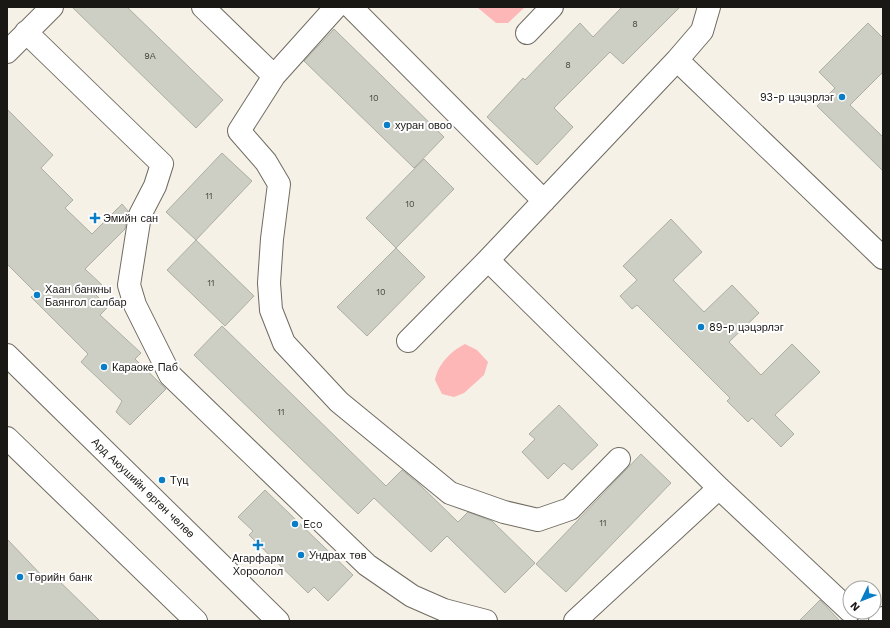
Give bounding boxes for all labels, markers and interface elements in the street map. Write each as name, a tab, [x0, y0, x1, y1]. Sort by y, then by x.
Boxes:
house number: 8	[632, 19, 638, 29]
house number: 9А	[144, 51, 156, 61]
house number: 8	[565, 60, 571, 70]
place label: 93-р цэцэрлэг	[760, 91, 834, 104]
marker: 93-р цэцэрлэг	[837, 92, 847, 102]
house number: 10	[369, 93, 379, 103]
place label: хуран овоо	[395, 119, 452, 132]
marker: хуран овоо	[382, 120, 392, 130]
house number: 11	[205, 191, 213, 201]
house number: 10	[405, 199, 415, 209]
place label: Эмийн сан	[103, 212, 158, 225]
marker: Эмийн сан	[90, 213, 100, 223]
house number: 11	[207, 278, 215, 288]
place label: Хаан банкны Баянгол салбар	[45, 283, 127, 309]
house number: 10	[376, 287, 386, 297]
marker: Хаан банкны Баянгол салбар	[32, 290, 42, 300]
place label: 89-р цэцэрлэг	[709, 321, 784, 334]
marker: 89-р цэцэрлэг	[696, 322, 706, 332]
place label: Караоке Паб	[112, 361, 178, 374]
marker: Караоке Паб	[99, 362, 109, 372]
house number: 11	[277, 407, 285, 417]
street label: Ард Аюушийн өргөн чөлөө	[89, 435, 197, 541]
place label: Түц	[170, 474, 189, 487]
marker: Түц	[157, 475, 167, 485]
place label: Eco	[303, 518, 323, 531]
house number: 11	[599, 518, 607, 528]
marker: Eco	[290, 519, 300, 529]
marker: Агарфарм Хороолол	[253, 540, 263, 550]
place label: Ундрах төв	[309, 549, 367, 562]
marker: Ундрах төв	[296, 550, 306, 560]
place label: Агарфарм Хороолол	[232, 552, 284, 578]
place label: Төрийн банк	[28, 571, 92, 584]
marker: Төрийн банк	[15, 572, 25, 582]
north arrow	[842, 580, 882, 620]
text: N	[848, 599, 863, 614]

